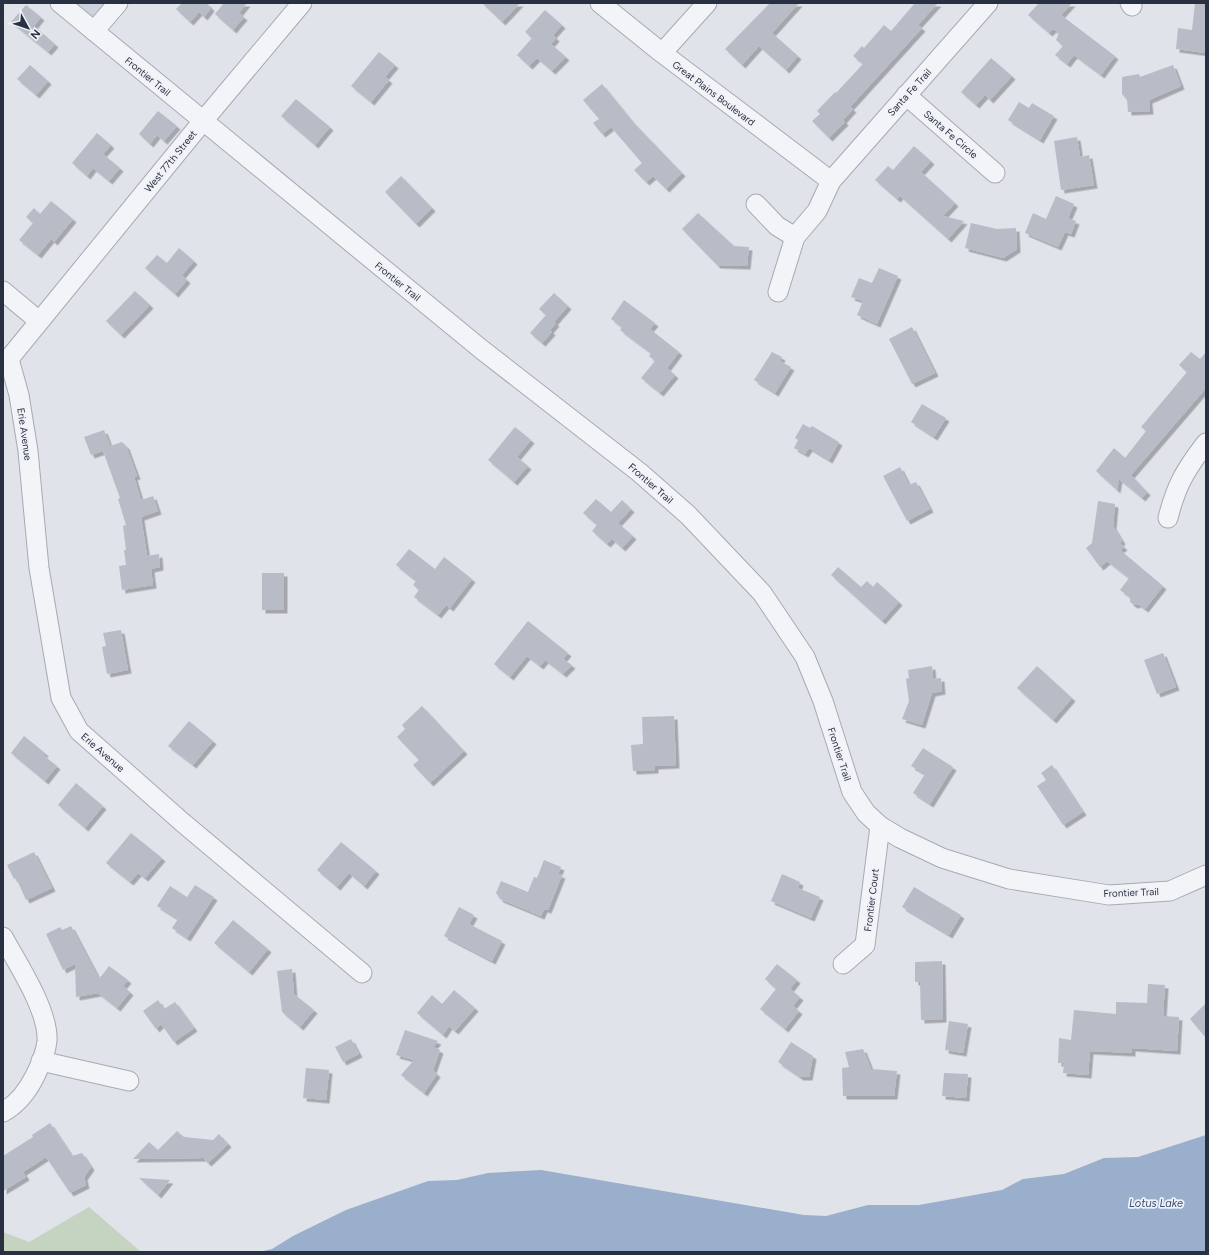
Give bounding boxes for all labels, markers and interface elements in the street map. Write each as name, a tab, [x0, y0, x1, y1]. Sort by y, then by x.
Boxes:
north arrow	[8, 8, 48, 48]
text: N	[28, 27, 43, 42]
street label: Frontier Trail	[122, 54, 173, 99]
street label: Great Plains Boulevard	[670, 58, 758, 129]
street label: Santa Fe Trail	[885, 66, 934, 119]
street label: Santa Fe Circle	[921, 107, 981, 162]
street label: West 77th Street	[141, 127, 200, 195]
street label: Frontier Trail	[372, 259, 423, 304]
street label: Erie Avenue	[14, 407, 35, 462]
street label: Frontier Trail	[625, 460, 676, 507]
street label: Frontier Trail	[825, 726, 854, 783]
street label: Erie Avenue	[78, 730, 127, 775]
street label: Frontier Court	[861, 868, 882, 932]
street label: Frontier Trail	[1103, 885, 1159, 900]
water label: Lotus Lake	[1129, 1197, 1183, 1210]

